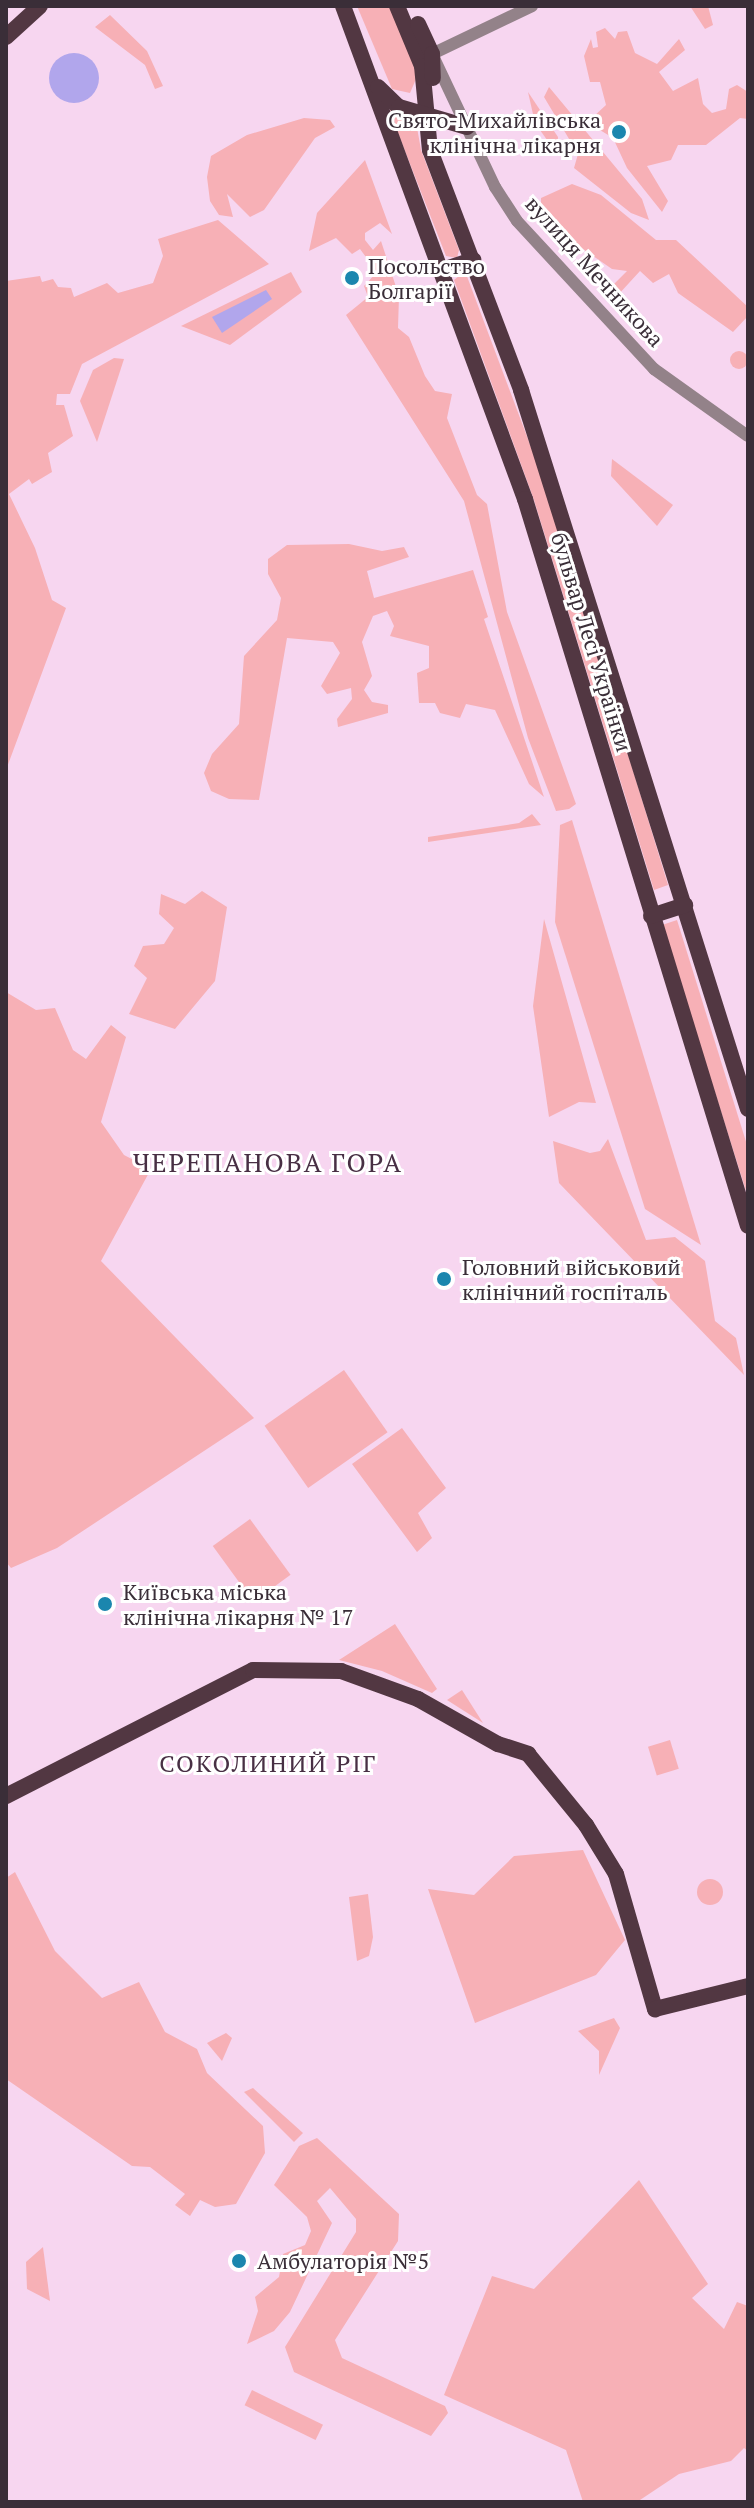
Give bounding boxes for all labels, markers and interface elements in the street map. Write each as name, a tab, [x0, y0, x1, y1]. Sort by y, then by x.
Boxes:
place label: Свято-Михайлівська клінічна лікарня	[388, 106, 601, 158]
marker: Свято-Михайлівська клінічна лікарня	[608, 121, 630, 143]
street label: вулиця Мечникова	[520, 190, 670, 352]
place label: Посольство Болгарії	[368, 252, 485, 304]
marker: Посольство Болгарії	[343, 269, 361, 287]
street label: бульвар Лесі Українки	[546, 529, 638, 755]
district label: ЧЕРЕПАНОВА ГОРА	[133, 1147, 403, 1179]
place label: Головний військовий клінічний госпіталь	[462, 1253, 681, 1304]
marker: Головний військовий клінічний госпіталь	[433, 1268, 455, 1290]
place label: Київська міська клінічна лікарня № 17	[123, 1578, 354, 1630]
marker: Київська міська клінічна лікарня № 17	[94, 1593, 116, 1615]
district label: СОКОЛИНИЙ РІГ	[159, 1750, 377, 1778]
place label: Амбулаторія №5	[257, 2248, 429, 2274]
marker: Амбулаторія №5	[228, 2250, 250, 2272]

